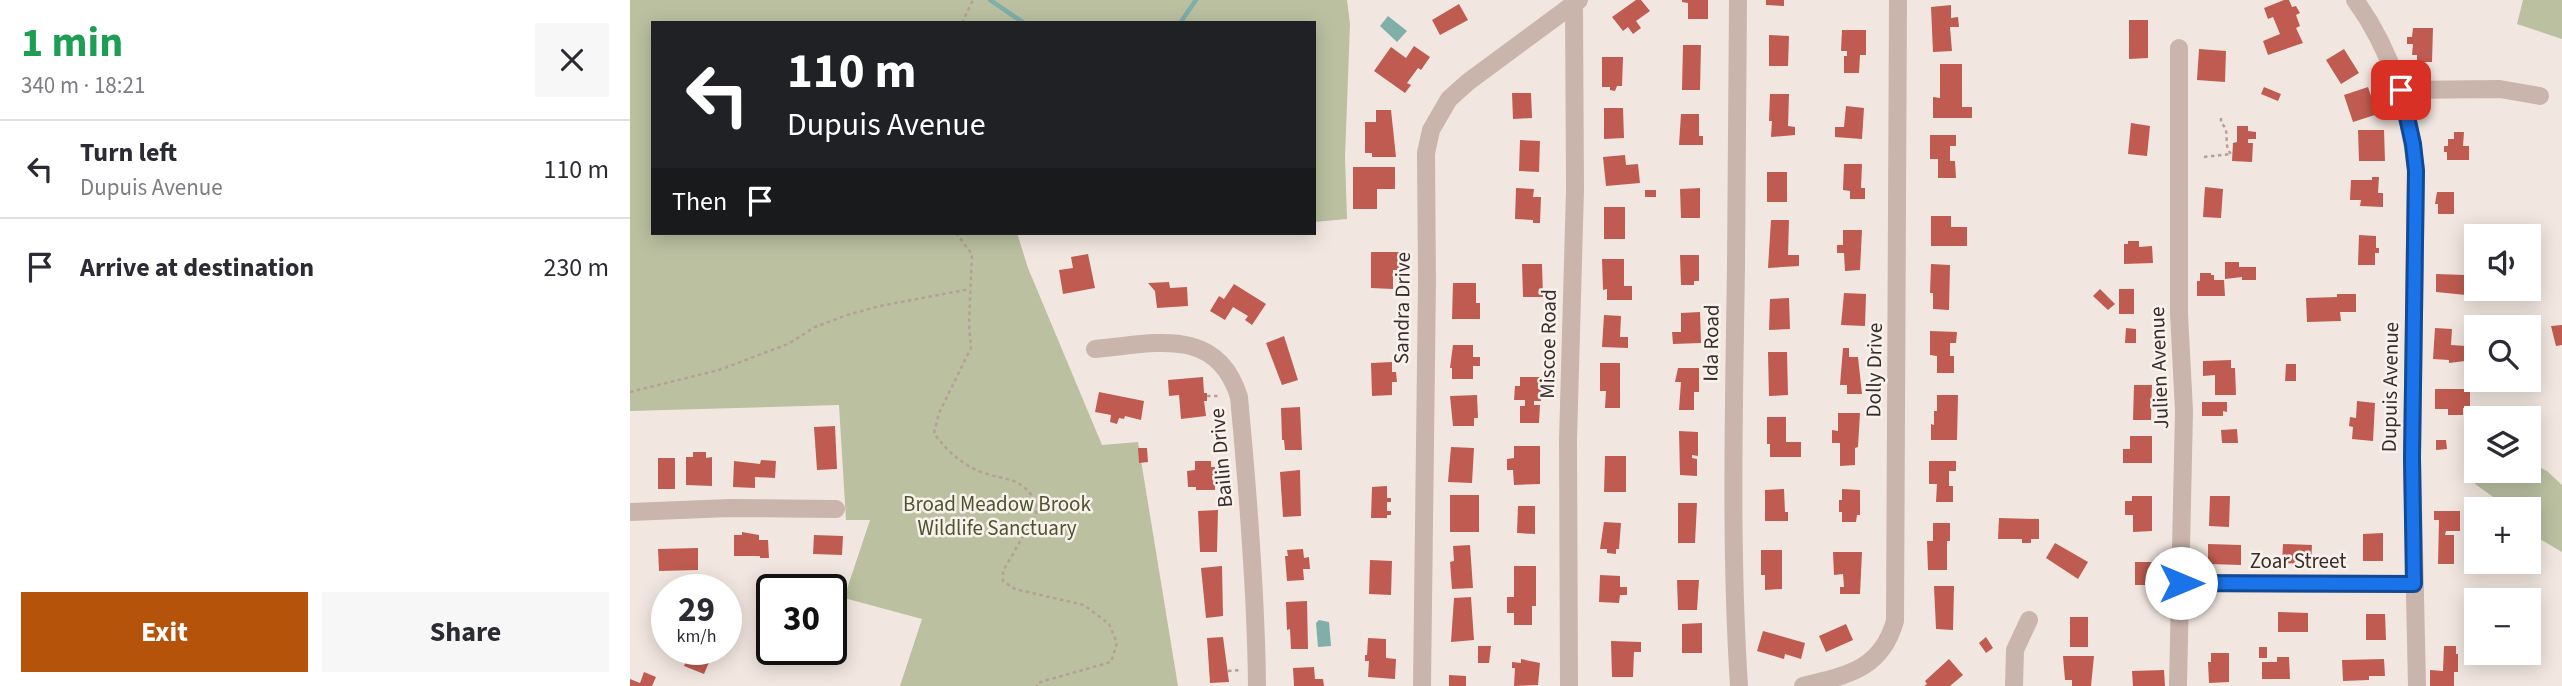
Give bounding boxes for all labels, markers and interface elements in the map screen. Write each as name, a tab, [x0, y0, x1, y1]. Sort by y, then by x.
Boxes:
text: 1 min	[21, 13, 123, 73]
button: close	[535, 23, 609, 97]
text: 110 m	[787, 37, 916, 107]
icon: left	[672, 49, 763, 140]
pin	[2371, 60, 2431, 120]
text: 340 m · 18:21	[21, 69, 145, 102]
icon: arrive	[2382, 71, 2420, 109]
text: Dupuis Avenue	[787, 102, 986, 148]
text: Turn left	[80, 134, 177, 171]
icon: left	[21, 150, 59, 188]
text: 110 m	[543, 151, 609, 188]
text: Dupuis Avenue	[80, 171, 223, 204]
icon: arrive	[741, 182, 779, 220]
text: Then	[672, 183, 727, 220]
map controls	[2464, 224, 2541, 665]
button: sound	[2464, 224, 2541, 301]
icon: arrive	[21, 248, 59, 286]
text: Arrive at destination	[80, 249, 314, 286]
text: 230 m	[543, 249, 609, 286]
street label: Sandra Drive	[1386, 252, 1418, 364]
street label: Miscoe Road	[1532, 289, 1564, 399]
street label: Ida Road	[1695, 304, 1727, 382]
street label: Julien Avenue	[2142, 306, 2176, 430]
button: search	[2464, 315, 2541, 392]
street label: Dolly Drive	[1858, 322, 1890, 418]
street label: Dupuis Avenue	[2374, 322, 2406, 452]
button: layers	[2464, 406, 2541, 483]
street label: Bailin Drive	[1202, 407, 1240, 509]
park label: Broad Meadow Brook Wildlife Sanctuary	[903, 489, 1091, 543]
button: +	[2464, 497, 2541, 574]
position arrow	[2144, 546, 2218, 620]
street label: Zoar Street	[2250, 546, 2346, 576]
speed limit sign: 30	[756, 574, 847, 665]
text: 29	[678, 585, 715, 635]
button: −	[2464, 588, 2541, 665]
button: Exit	[21, 592, 308, 672]
button: Share	[322, 592, 609, 672]
text: km/h	[677, 624, 716, 649]

